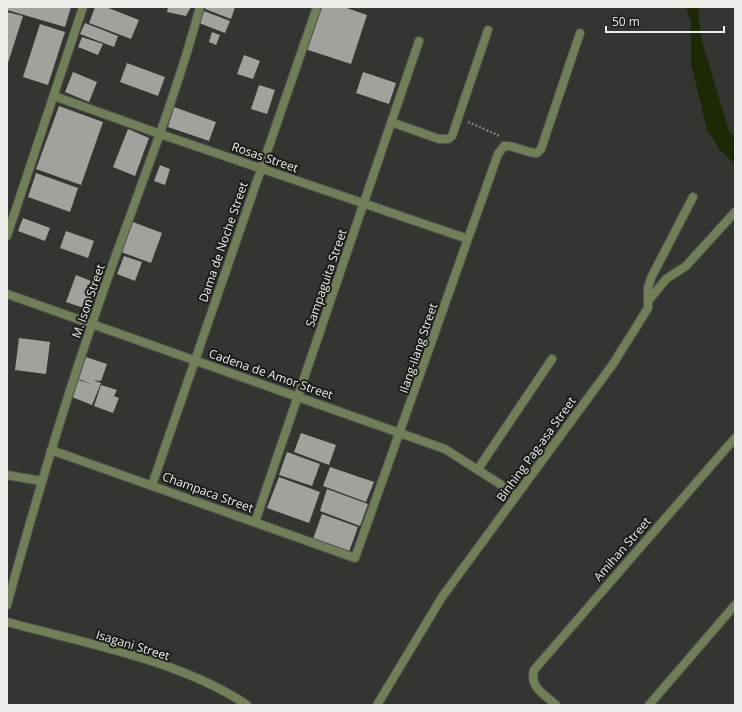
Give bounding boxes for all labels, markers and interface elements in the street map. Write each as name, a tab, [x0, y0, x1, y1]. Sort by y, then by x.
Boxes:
scale bar	[606, 8, 724, 34]
text: 50 m	[612, 13, 640, 30]
street label: Rosas Street	[229, 138, 301, 176]
street label: Dama de Noche Street	[194, 180, 252, 304]
street label: Sampaguita Street	[301, 227, 351, 329]
street label: M. Ison Street	[67, 262, 109, 340]
street label: Ilang-Ilang Street	[395, 301, 441, 395]
street label: Cadena de Amor Street	[207, 345, 335, 403]
street label: Binhing Pag-asa Street	[492, 393, 580, 505]
street label: Champaca Street	[160, 468, 256, 516]
street label: Amihan Street	[589, 513, 655, 585]
street label: Isagani Street	[94, 626, 172, 664]

